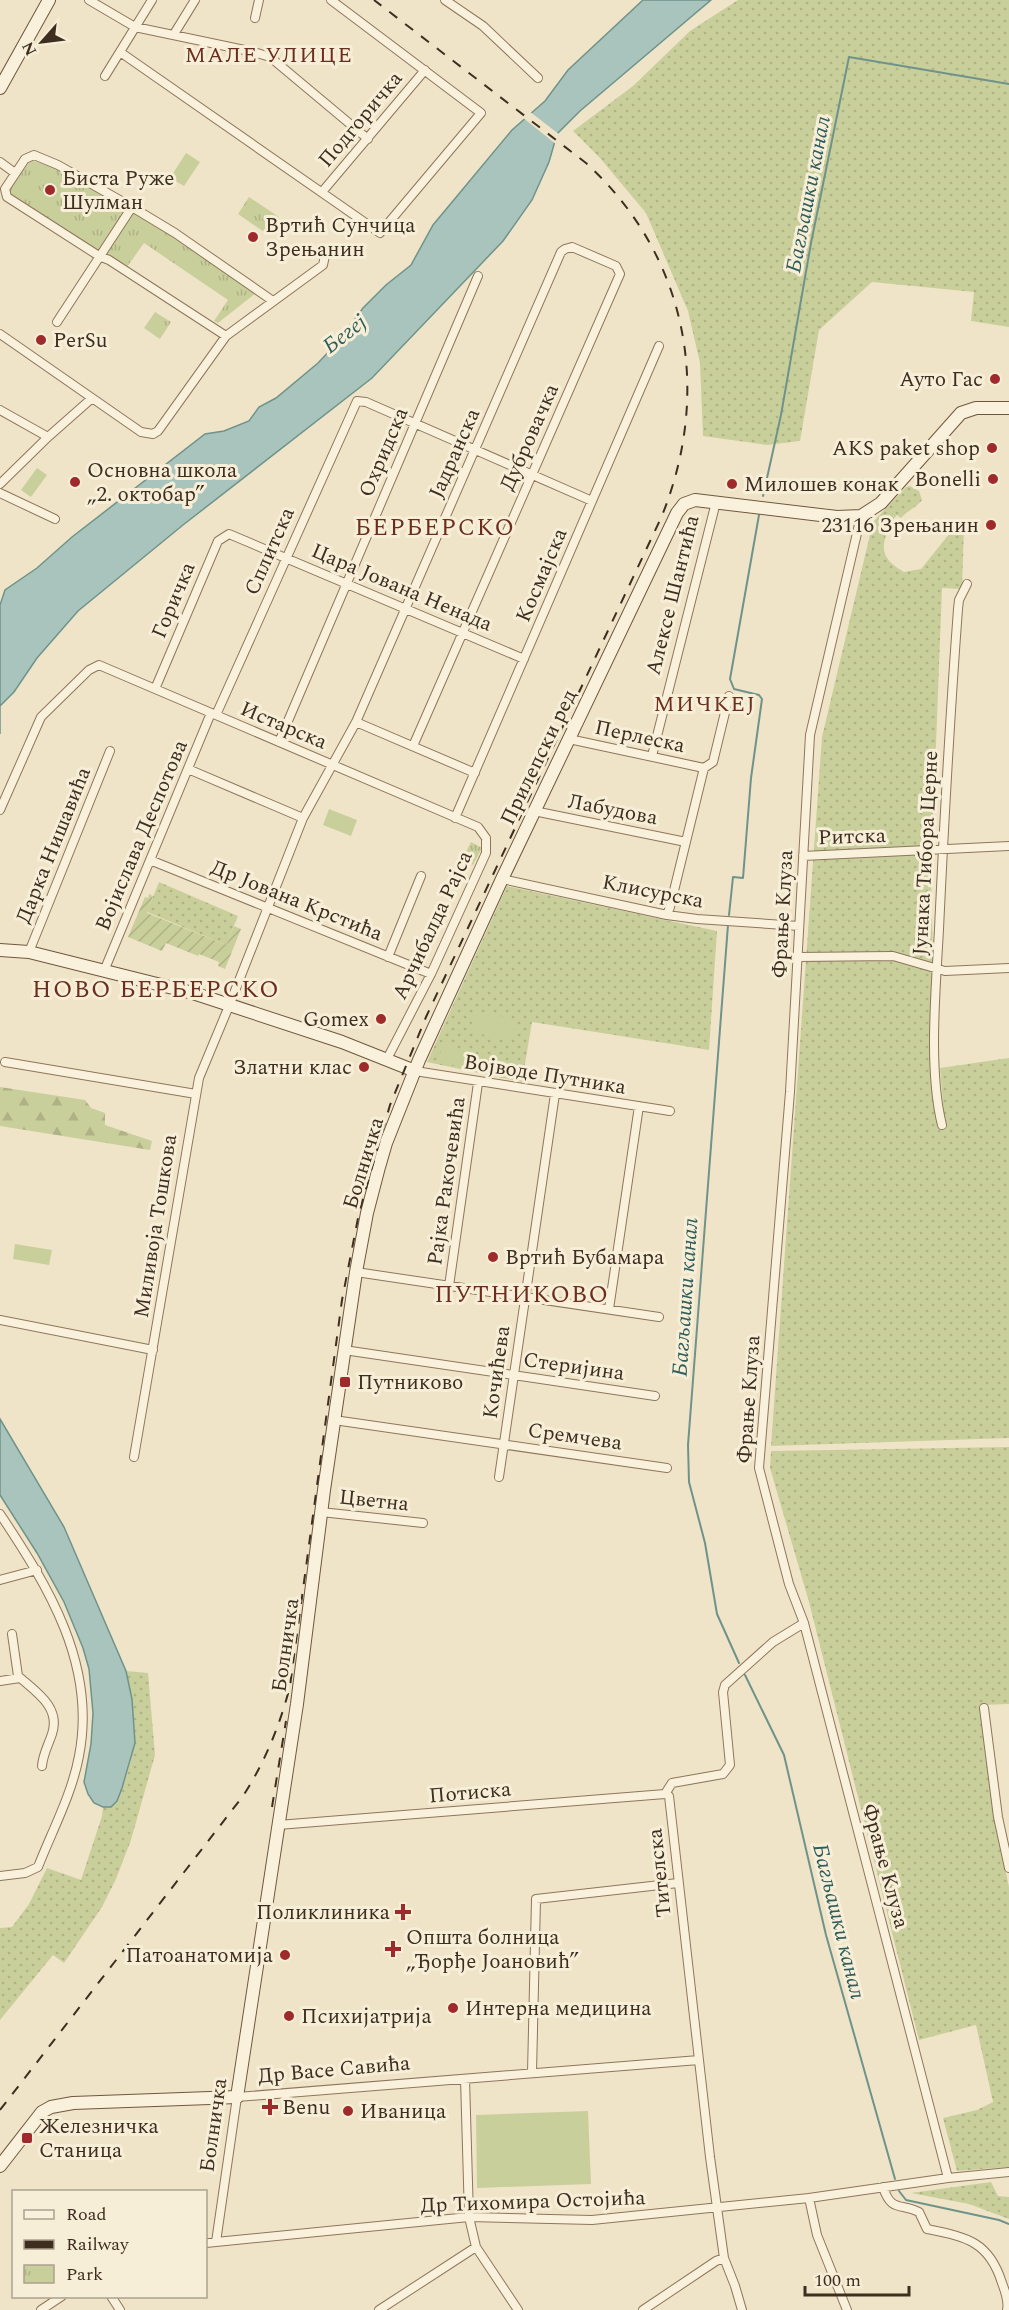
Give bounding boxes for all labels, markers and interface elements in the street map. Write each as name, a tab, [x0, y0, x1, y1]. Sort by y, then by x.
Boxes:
north arrow	[12, 12, 72, 72]
text: N	[16, 37, 43, 60]
district label: МАЛЕ УЛИЦЕ	[185, 39, 353, 72]
street label: Подгоричка	[311, 64, 411, 175]
water label: Багљашки канал	[777, 113, 840, 276]
place label: Биста Руже Шулман	[62, 163, 175, 219]
marker: Биста Руже Шулман	[43, 183, 57, 197]
place label: Вртић Сунчица Зрењанин	[265, 210, 416, 266]
marker: Вртић Сунчица Зрењанин	[246, 230, 260, 244]
water label: Бегеј	[316, 306, 374, 362]
place label: PerSu	[53, 325, 108, 357]
marker: PerSu	[34, 333, 48, 347]
place label: Ауто Гас	[899, 364, 983, 396]
marker: Ауто Гас	[988, 372, 1002, 386]
street label: Дубровачка	[492, 378, 568, 496]
street label: Охридска	[351, 402, 417, 502]
street label: Јадранска	[421, 403, 489, 504]
place label: AKS paket shop	[832, 433, 980, 465]
marker: AKS paket shop	[985, 441, 999, 455]
place label: Основна школа „2. октобар”	[87, 455, 238, 511]
place label: Bonelli	[914, 464, 981, 496]
place label: Милошев конак	[744, 469, 899, 501]
marker: Bonelli	[986, 472, 1000, 486]
marker: Основна школа „2. октобар”	[68, 475, 82, 489]
marker: Милошев конак	[725, 477, 739, 491]
street label: Сплитска	[236, 502, 304, 601]
district label: БЕРБЕРСКО	[355, 510, 515, 546]
place label: 23116 Зрењанин	[822, 510, 979, 542]
street label: Алексе Шантића	[638, 511, 709, 679]
marker: 23116 Зрењанин	[984, 518, 998, 532]
street label: Космајска	[508, 523, 576, 627]
street label: Цара Јована Ненада	[306, 535, 498, 641]
street label: Горичка	[144, 557, 205, 644]
street label: Прилепски ред	[492, 684, 586, 831]
district label: МИЧКЕЈ	[654, 688, 756, 721]
street label: Истарска	[235, 693, 333, 759]
street label: Перлеска	[592, 712, 689, 762]
street label: Војислава Деспотова	[87, 734, 197, 936]
street label: Јунака Тибора Церне	[905, 750, 947, 956]
street label: Дарка Нишавића	[8, 761, 100, 929]
street label: Лабудова	[565, 786, 661, 834]
street label: Ритска	[817, 820, 887, 854]
street label: Арчибалда Рајса	[384, 845, 482, 1005]
street label: Фрање Клуза	[764, 848, 802, 979]
street label: Др Јована Крстића	[206, 852, 388, 950]
street label: Клисурска	[599, 866, 707, 918]
district label: НОВО БЕРБЕРСКО	[32, 972, 280, 1008]
place label: Gomex	[303, 1004, 369, 1036]
marker: Gomex	[374, 1012, 388, 1026]
street label: Војводе Путника	[461, 1046, 629, 1104]
place label: Златни клас	[233, 1052, 352, 1084]
marker: Златни клас	[357, 1060, 371, 1074]
street label: Рајка Ракочевића	[419, 1094, 475, 1267]
street label: Болничка	[335, 1113, 393, 1213]
street label: Миливоја Тошкова	[126, 1131, 186, 1320]
water label: Багљашки канал	[663, 1216, 708, 1378]
place label: Вртић Бубамара	[505, 1242, 665, 1274]
marker: Вртић Бубамара	[486, 1250, 500, 1264]
district label: ПУТНИКОВО	[435, 1277, 609, 1313]
street label: Кочићева	[475, 1323, 519, 1421]
street label: Фрање Клуза	[729, 1333, 769, 1464]
street label: Стеријина	[521, 1344, 627, 1390]
place label: Путниково	[357, 1367, 463, 1399]
marker: Путниково	[338, 1375, 352, 1389]
street label: Сремчева	[525, 1415, 625, 1460]
street label: Цветна	[337, 1481, 411, 1521]
street label: Болничка	[264, 1595, 309, 1694]
street label: Потиска	[428, 1773, 513, 1813]
street label: Фрање Клуза	[853, 1800, 917, 1933]
street label: Тителска	[639, 1826, 681, 1919]
water label: Багљашки канал	[803, 1840, 874, 2003]
place label: Поликлиника	[256, 1897, 391, 1929]
marker: Поликлиника	[394, 1903, 412, 1921]
place label: Општа болница „Ђорђе Јоановић”	[406, 1922, 579, 1978]
place label: Патоанатомија	[126, 1940, 274, 1972]
marker: Општа болница „Ђорђе Јоановић”	[384, 1940, 402, 1958]
marker: Патоанатомија	[278, 1948, 292, 1962]
place label: Интерна медицина	[465, 1993, 652, 2025]
place label: Психијатрија	[301, 2001, 432, 2033]
marker: Интерна медицина	[446, 2001, 460, 2015]
marker: Психијатрија	[282, 2009, 296, 2023]
street label: Др Васе Савића	[257, 2047, 412, 2093]
street label: Болничка	[192, 2075, 237, 2174]
place label: Benu	[282, 2092, 330, 2124]
place label: Иваница	[360, 2096, 447, 2128]
marker: Benu	[263, 2100, 277, 2114]
marker: Иваница	[341, 2104, 355, 2118]
place label: Железничка Станица	[39, 2111, 160, 2167]
marker: Железничка Станица	[20, 2131, 34, 2145]
street label: Др Тихомира Остојића	[420, 2182, 647, 2222]
legend	[12, 2190, 207, 2298]
text: Road	[66, 2201, 107, 2228]
text: Railway	[66, 2231, 130, 2258]
scale bar	[805, 2259, 908, 2297]
text: Park	[66, 2261, 103, 2288]
text: 100 m	[814, 2267, 861, 2294]

